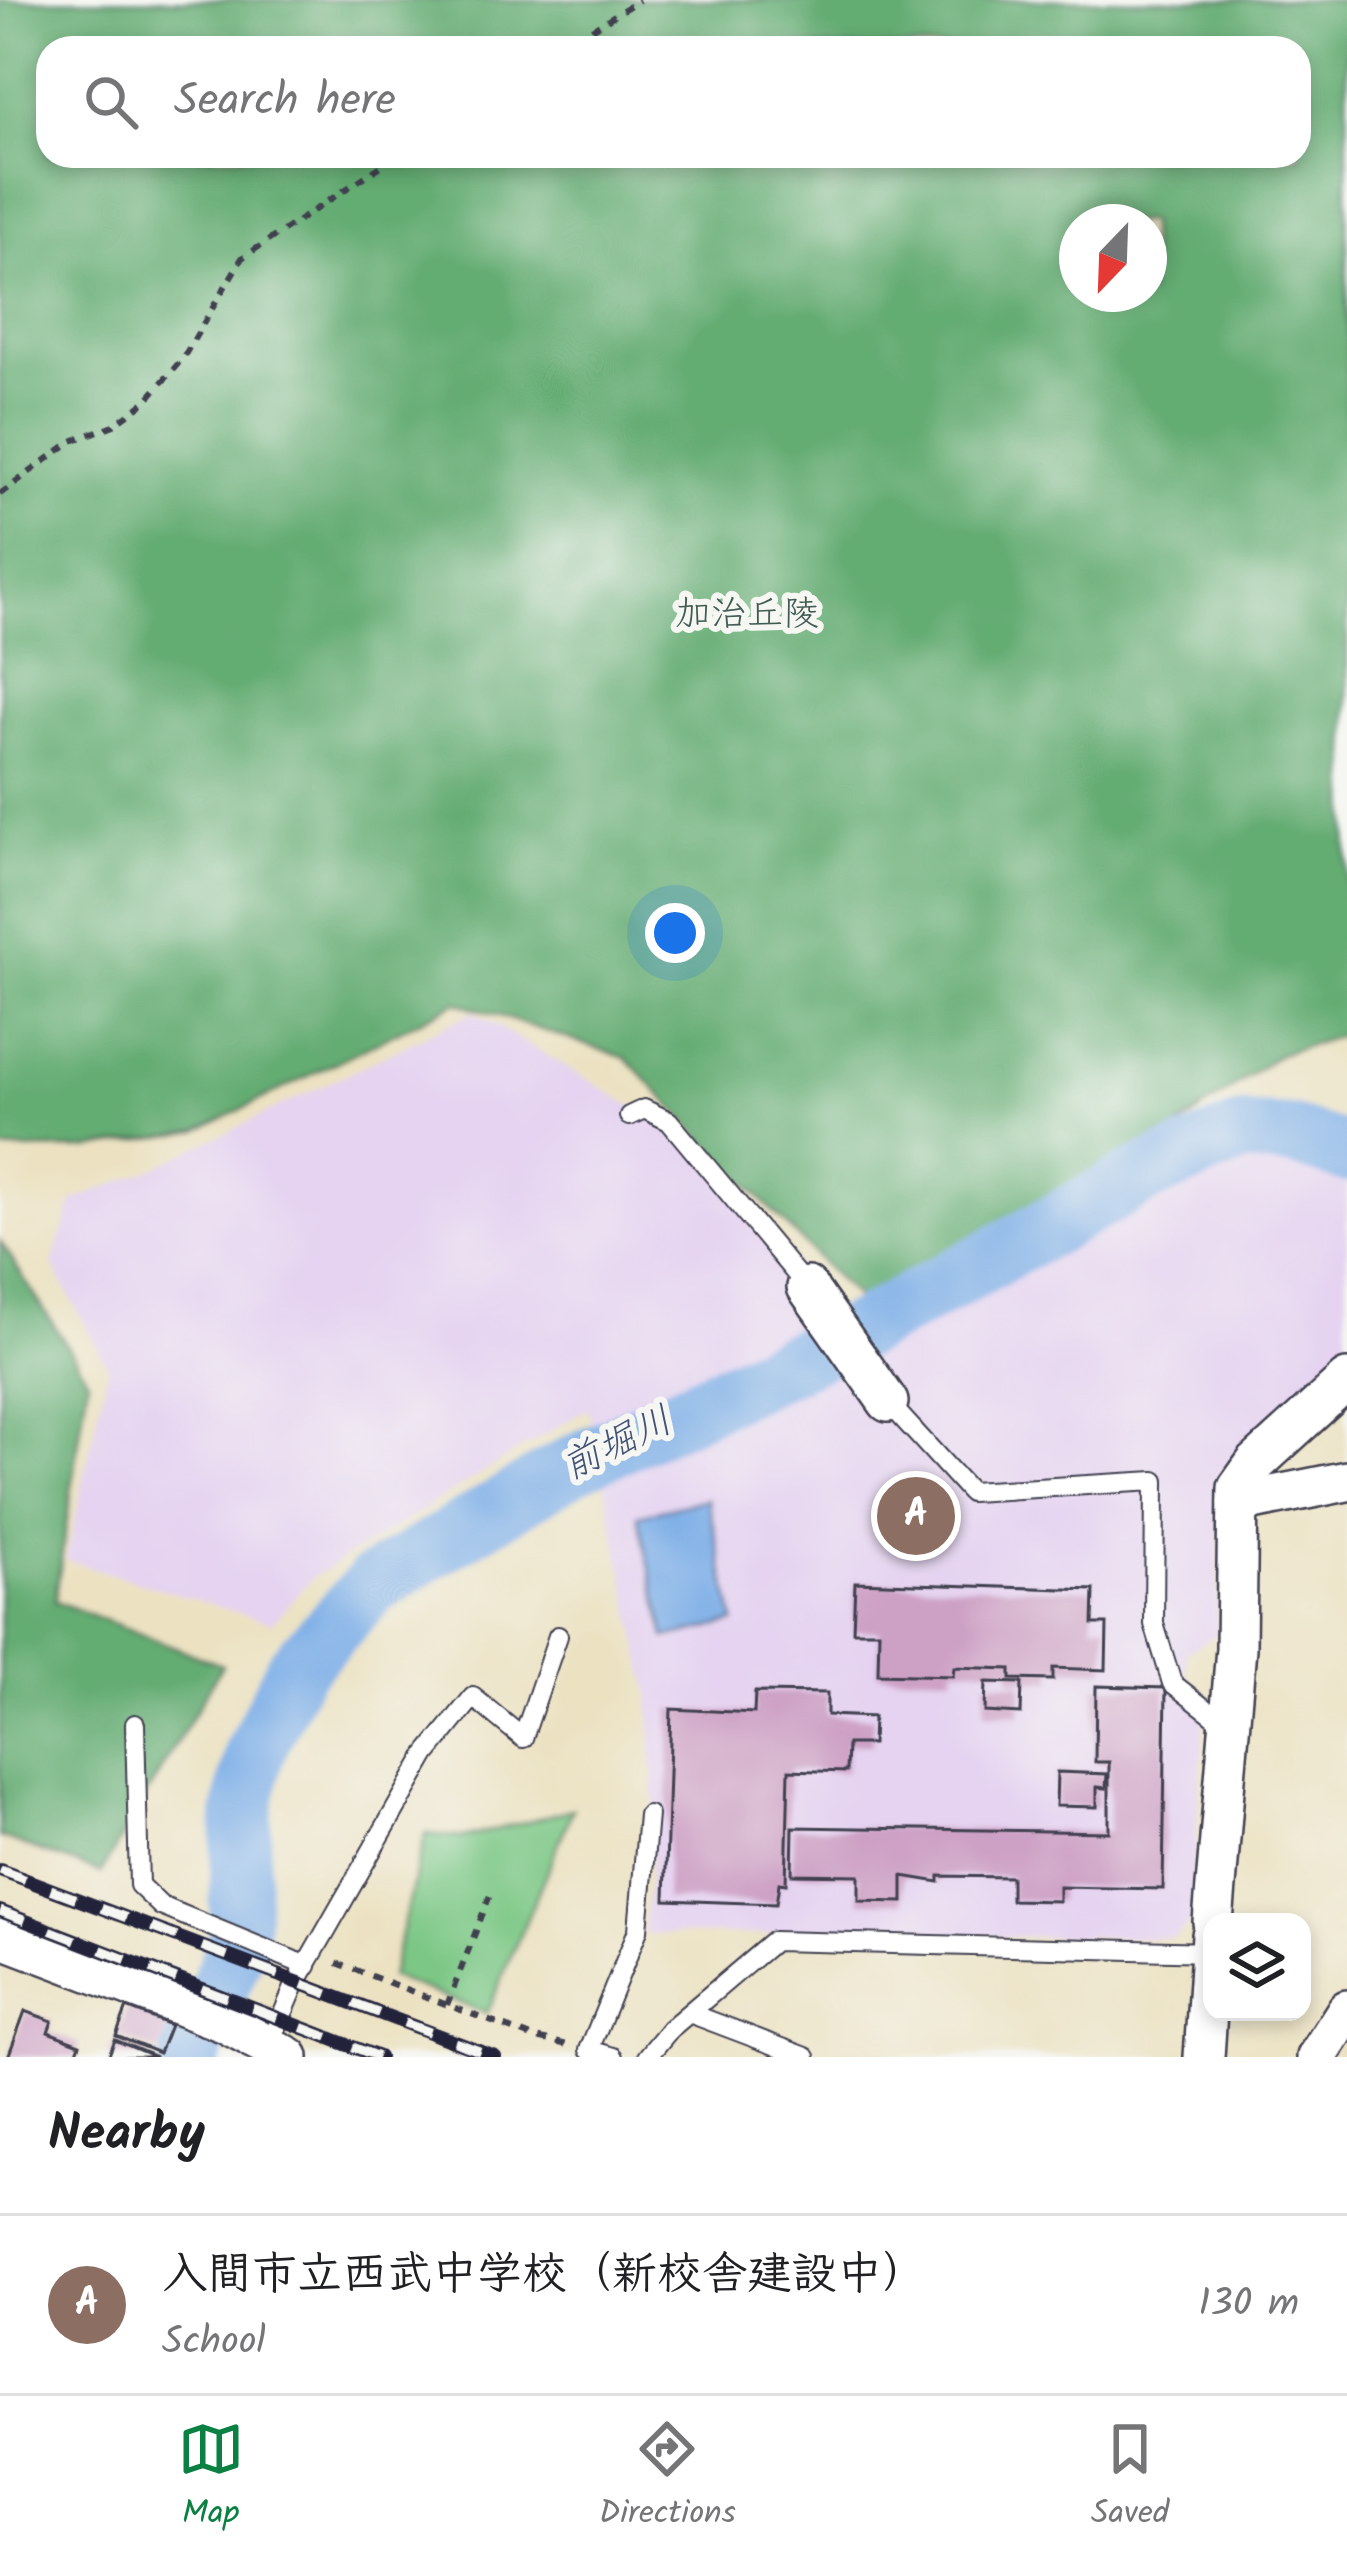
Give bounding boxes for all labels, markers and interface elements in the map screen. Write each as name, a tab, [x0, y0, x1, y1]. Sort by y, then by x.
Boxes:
search box	[36, 36, 1311, 168]
text: Search here	[174, 66, 396, 138]
icon: search	[78, 69, 144, 135]
north arrow	[1059, 204, 1167, 312]
park label: 加治丘陵	[675, 587, 819, 644]
your location	[645, 903, 705, 963]
water label: 前堀川	[552, 1391, 684, 1499]
pin: A	[877, 1471, 955, 1561]
map controls	[1203, 1913, 1311, 2021]
button: layers	[1203, 1913, 1311, 2021]
text: Nearby	[48, 2095, 205, 2176]
text: 入間市立西武中学校（新校舎建設中）	[162, 2240, 927, 2312]
text: A	[75, 2274, 99, 2336]
text: 130 m	[1198, 2274, 1299, 2336]
text: School	[162, 2312, 266, 2374]
tab: Map	[178, 2416, 244, 2541]
tab: Directions	[599, 2416, 736, 2541]
tab: Saved	[1091, 2416, 1169, 2541]

